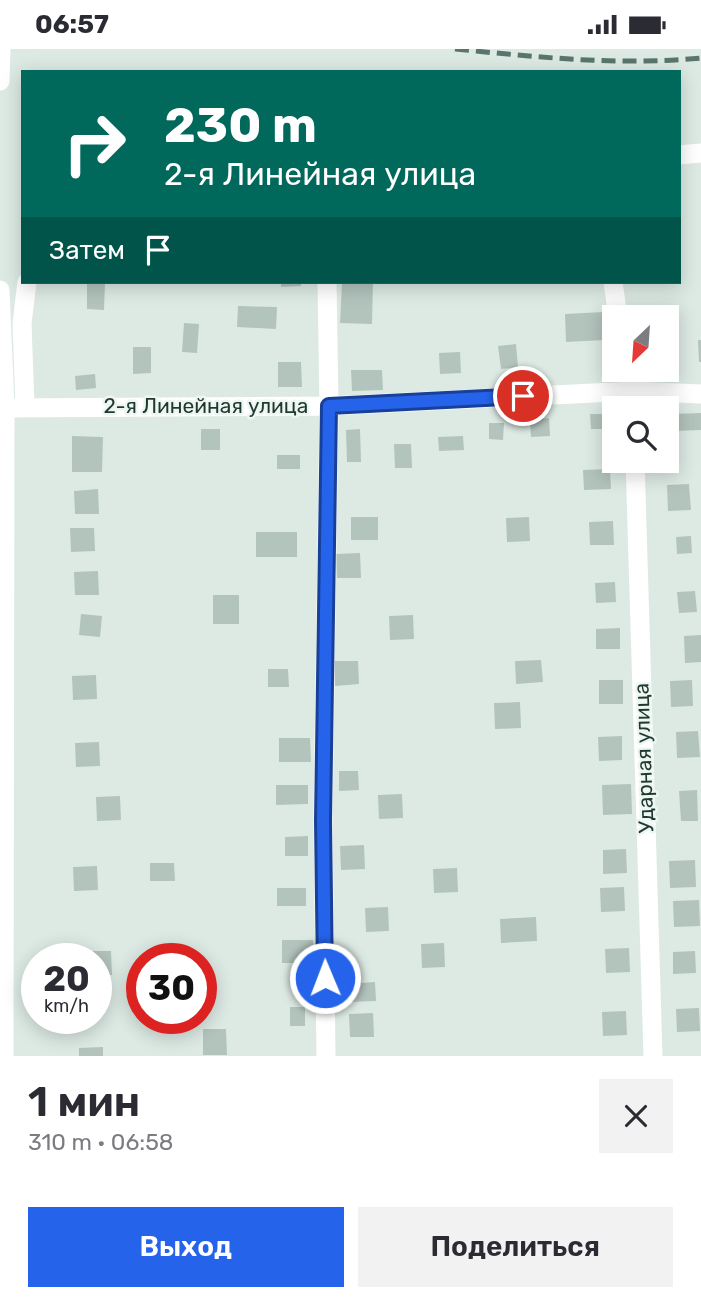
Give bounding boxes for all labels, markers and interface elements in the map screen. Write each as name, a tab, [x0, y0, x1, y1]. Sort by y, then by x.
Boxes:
text: 06:57	[35, 9, 109, 40]
text: 230 m	[164, 96, 317, 154]
icon: right	[49, 98, 140, 189]
text: 2-я Линейная улица	[164, 155, 476, 193]
icon: arrive	[139, 231, 177, 269]
text: Затем	[49, 235, 125, 266]
north arrow	[602, 305, 679, 381]
map controls	[602, 305, 679, 473]
pin	[493, 366, 553, 426]
icon: arrive	[504, 377, 542, 415]
street label: 2-я Линейная улица	[104, 393, 308, 418]
button: search	[602, 396, 679, 473]
street label: Ударная улица	[628, 682, 659, 834]
position arrow	[288, 941, 362, 1015]
speed limit sign: 30	[126, 943, 217, 1034]
text: 20	[43, 958, 90, 1000]
text: km/h	[44, 995, 89, 1017]
text: 1 мин	[28, 1077, 140, 1127]
button: close	[599, 1079, 673, 1153]
text: 310 m · 06:58	[28, 1128, 173, 1156]
button: Выход	[28, 1207, 344, 1287]
button: Поделиться	[358, 1207, 673, 1287]

